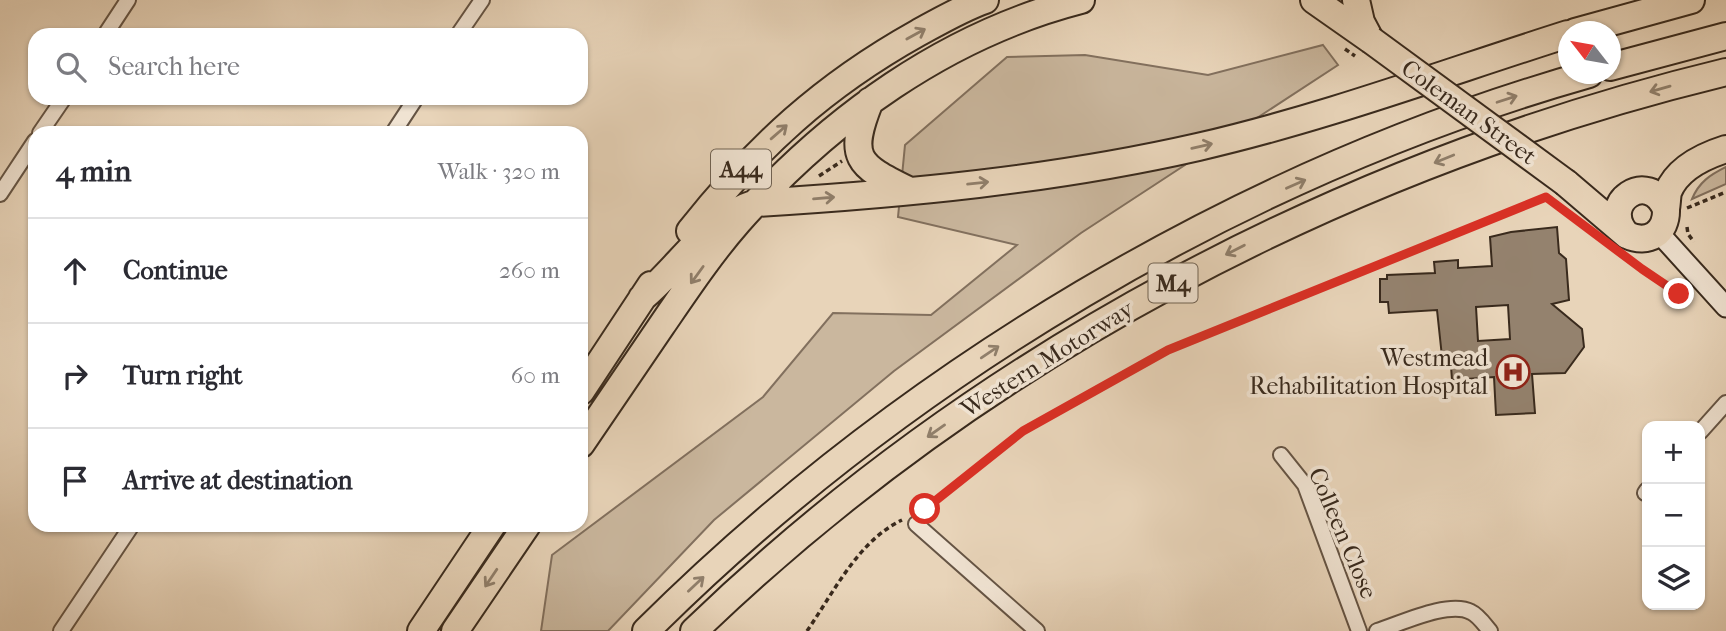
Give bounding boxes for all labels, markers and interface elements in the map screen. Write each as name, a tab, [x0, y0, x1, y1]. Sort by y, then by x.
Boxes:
north arrow	[1558, 21, 1621, 84]
one-way arrow	[906, 27, 926, 41]
search box	[28, 28, 588, 105]
icon: search	[52, 48, 90, 86]
text: Search here	[108, 51, 240, 82]
street label: Coleman Street	[1396, 54, 1542, 171]
one-way arrow	[1649, 84, 1671, 97]
one-way arrow	[1496, 92, 1518, 105]
one-way arrow	[770, 124, 788, 140]
one-way arrow	[1190, 138, 1213, 152]
road number: A44	[711, 150, 771, 188]
one-way arrow	[1433, 153, 1455, 166]
text: 4 min	[56, 154, 131, 189]
text: Walk · 320 m	[438, 158, 560, 185]
one-way arrow	[966, 177, 989, 190]
one-way arrow	[1285, 177, 1306, 190]
one-way arrow	[812, 191, 834, 204]
one-way arrow	[1226, 244, 1246, 258]
icon: ahead	[56, 252, 94, 290]
text: Continue	[123, 255, 228, 286]
text: 260 m	[499, 257, 560, 284]
road number: M4	[1148, 264, 1198, 302]
one-way arrow	[689, 265, 704, 284]
route end	[1663, 278, 1694, 309]
street label: Western Motorway	[955, 294, 1139, 424]
place label: Westmead Rehabilitation Hospital	[1249, 344, 1489, 400]
one-way arrow	[979, 345, 999, 359]
hospital icon: Westmead Rehabilitation Hospital	[1494, 353, 1532, 391]
icon: right	[56, 357, 94, 395]
text: Turn right	[123, 360, 243, 391]
text: 60 m	[511, 362, 560, 389]
map controls	[1642, 421, 1705, 610]
button: +	[1642, 421, 1705, 484]
one-way arrow	[927, 424, 946, 438]
icon: arrive	[56, 462, 94, 500]
street label: Colleen Close	[1303, 463, 1383, 603]
text: Arrive at destination	[123, 465, 353, 496]
button: −	[1642, 484, 1705, 547]
route start	[909, 493, 940, 524]
button: layers	[1642, 547, 1705, 610]
one-way arrow	[484, 568, 498, 587]
one-way arrow	[687, 575, 704, 592]

